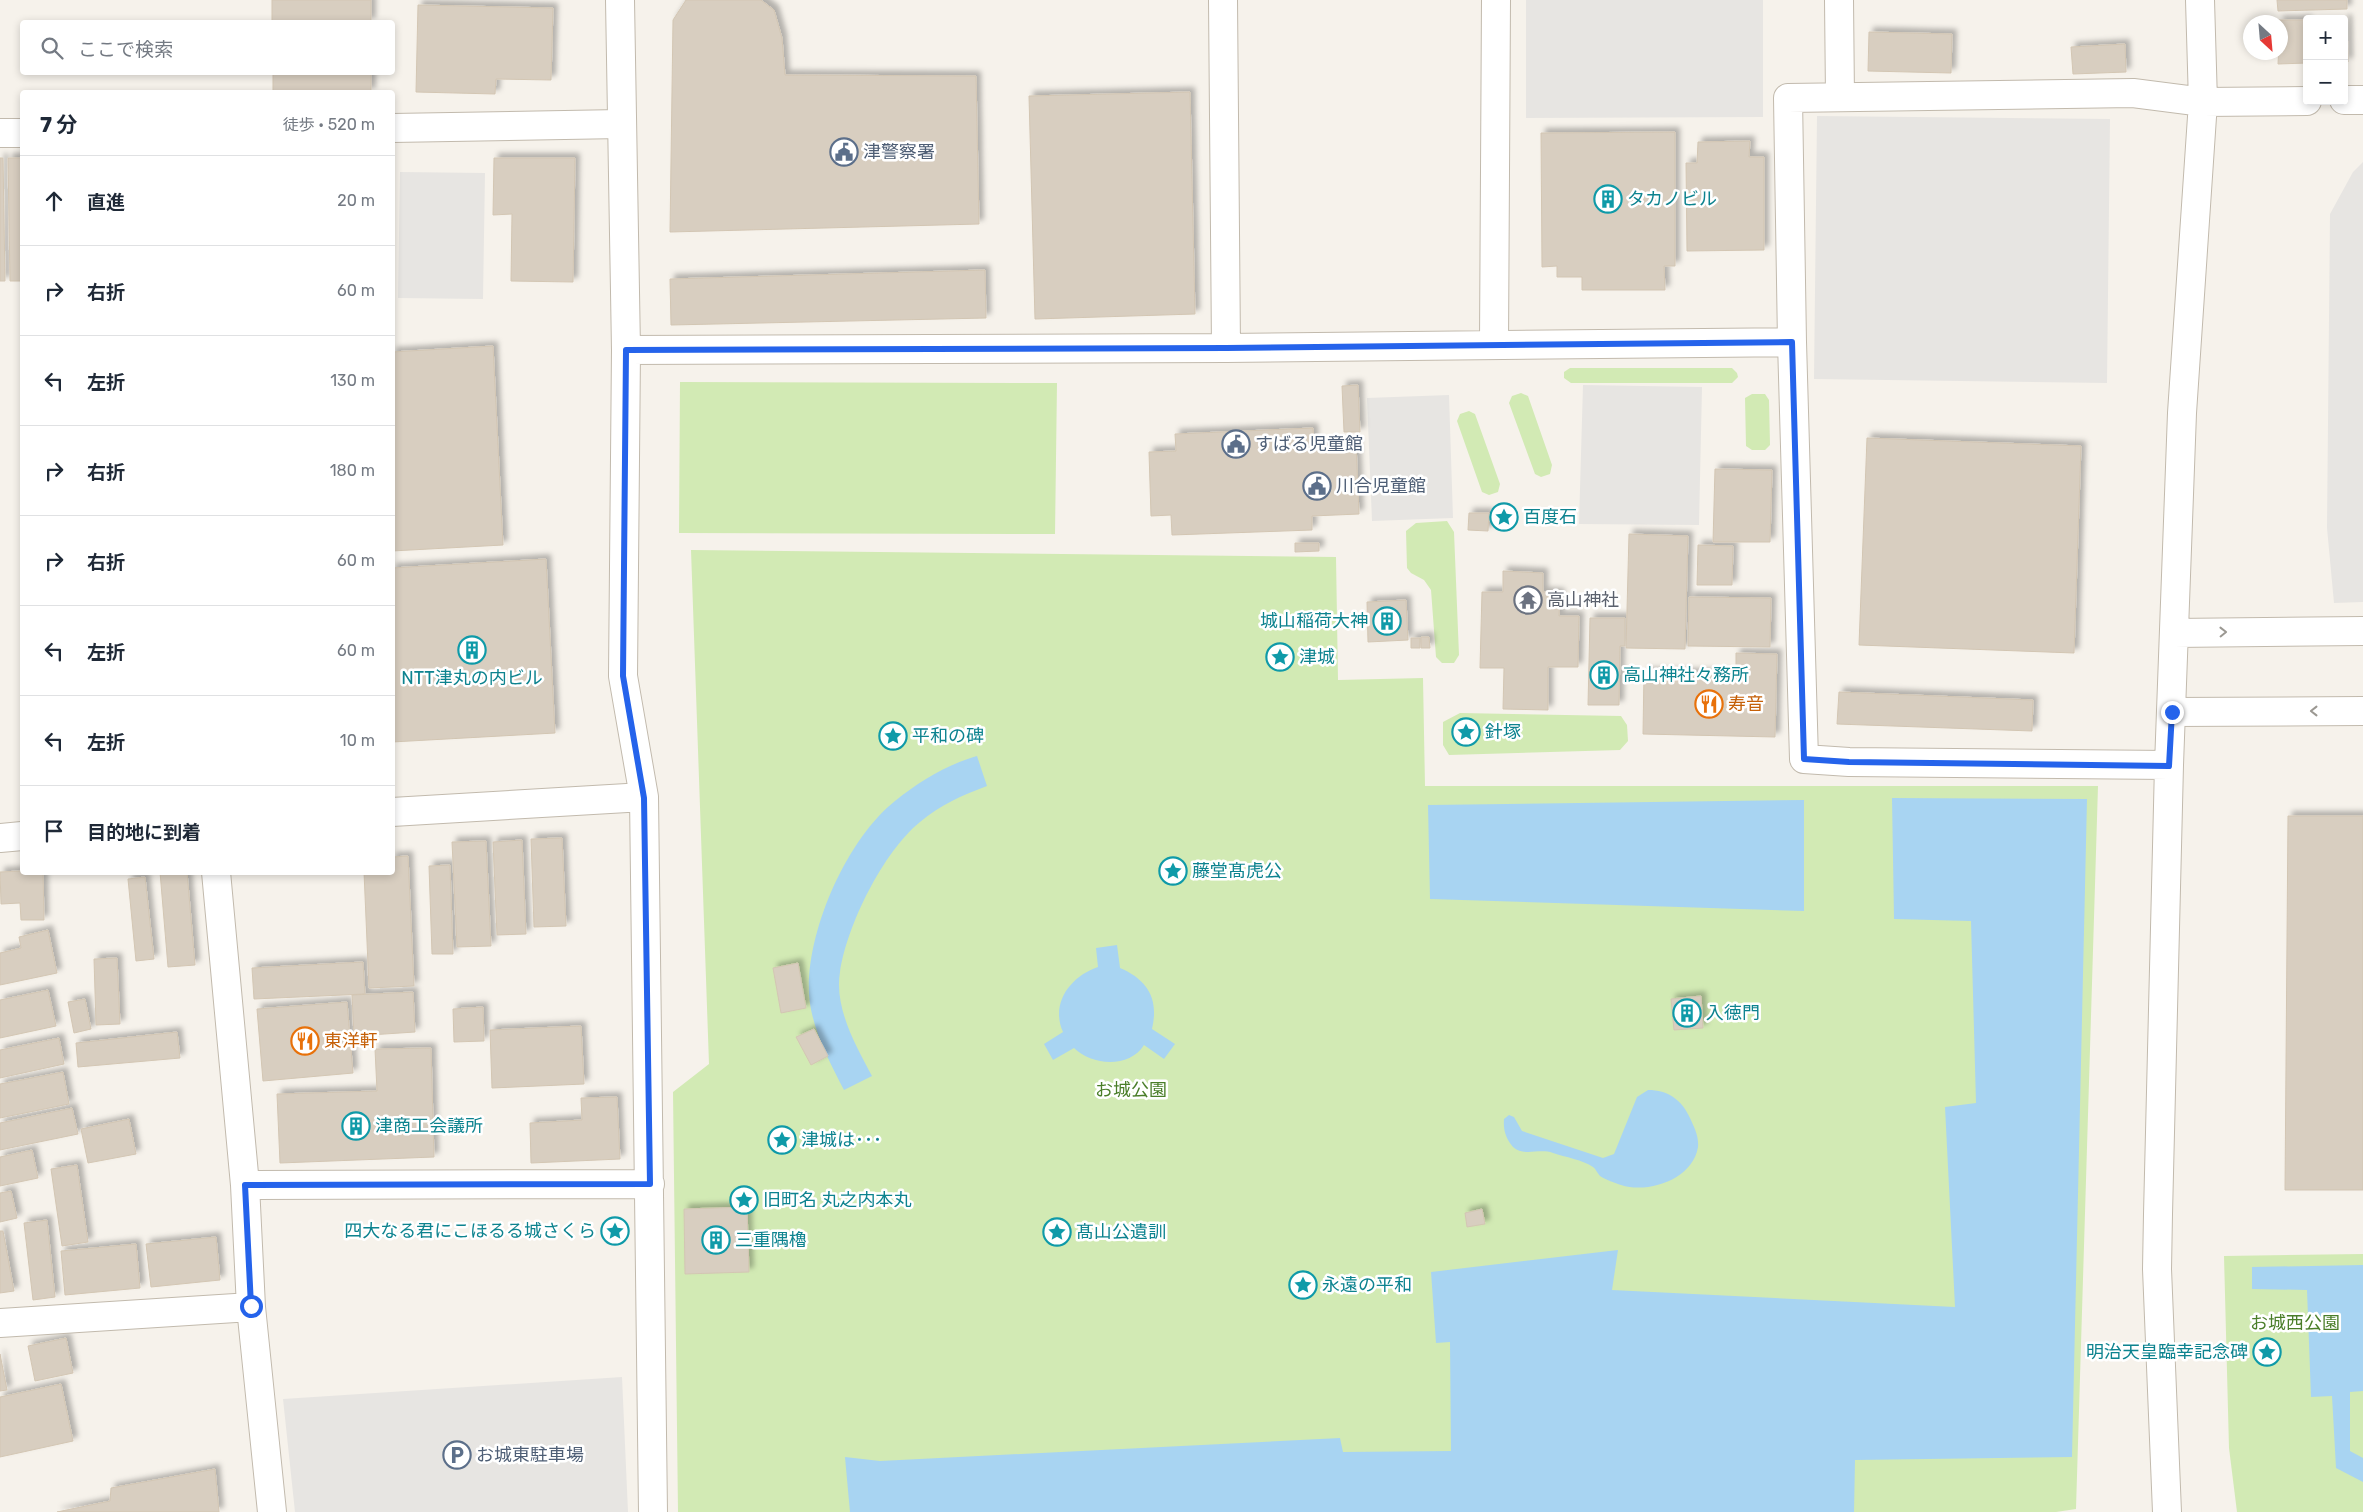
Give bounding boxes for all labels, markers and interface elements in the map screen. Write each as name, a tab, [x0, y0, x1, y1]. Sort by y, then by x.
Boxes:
north arrow	[2243, 15, 2288, 60]
map controls	[2303, 15, 2348, 105]
button: +	[2303, 15, 2348, 60]
search box	[20, 20, 395, 75]
icon: search	[38, 34, 66, 62]
text: ここで検索	[78, 38, 173, 61]
button: −	[2303, 60, 2348, 105]
text: 7 分	[40, 112, 78, 137]
text: 徒歩 · 520 m	[283, 115, 375, 134]
public building icon: 津警察署	[829, 137, 859, 167]
place label: 津警察署	[863, 141, 935, 163]
building icon: タカノビル	[1593, 184, 1623, 214]
icon: ahead	[40, 187, 68, 215]
place label: タカノビル	[1627, 188, 1717, 210]
text: 直進	[87, 191, 125, 214]
text: 20 m	[337, 191, 375, 210]
icon: right	[40, 277, 68, 305]
text: 右折	[87, 281, 125, 304]
text: 60 m	[337, 281, 375, 300]
icon: left	[40, 367, 68, 395]
text: 左折	[87, 371, 125, 394]
text: 130 m	[330, 371, 375, 390]
public building icon: すばる児童館	[1221, 429, 1251, 459]
place label: すばる児童館	[1255, 433, 1363, 455]
icon: right	[40, 457, 68, 485]
text: 右折	[87, 461, 125, 484]
text: 180 m	[330, 461, 375, 480]
public building icon: 川合児童館	[1302, 471, 1332, 501]
place label: 川合児童館	[1336, 475, 1426, 497]
place icon: 百度石	[1489, 502, 1519, 532]
place label: 百度石	[1523, 506, 1577, 528]
icon: right	[40, 547, 68, 575]
text: 右折	[87, 551, 125, 574]
text: 60 m	[337, 551, 375, 570]
temple icon: 高山神社	[1513, 585, 1543, 615]
place label: 高山神社	[1547, 589, 1619, 611]
building icon: 城山稲荷大神	[1372, 606, 1402, 636]
place label: 城山稲荷大神	[1260, 610, 1368, 632]
one-way arrow	[2219, 627, 2227, 638]
building icon: NTT津丸の内ビル	[457, 635, 487, 665]
icon: left	[40, 637, 68, 665]
text: 左折	[87, 641, 125, 664]
text: 60 m	[337, 641, 375, 660]
place icon: 津城	[1265, 642, 1295, 672]
place label: 津城	[1299, 646, 1335, 668]
building icon: 高山神社々務所	[1589, 660, 1619, 690]
place label: 高山神社々務所	[1623, 664, 1749, 686]
place label: NTT津丸の内ビル	[401, 667, 543, 689]
restaurant icon: 寿音	[1694, 689, 1724, 719]
place label: 寿音	[1728, 693, 1764, 715]
route end	[2161, 701, 2184, 724]
one-way arrow	[2310, 706, 2318, 716]
place icon: 針塚	[1451, 717, 1481, 747]
place icon: 平和の碑	[878, 721, 908, 751]
place label: 針塚	[1485, 721, 1521, 743]
place label: 平和の碑	[912, 725, 984, 747]
icon: left	[40, 727, 68, 755]
text: 左折	[87, 731, 125, 754]
text: 10 m	[340, 731, 375, 750]
icon: arrive	[40, 817, 68, 845]
text: 目的地に到着	[87, 821, 201, 844]
place icon: 藤堂髙虎公	[1158, 856, 1188, 886]
place label: 藤堂髙虎公	[1192, 860, 1282, 882]
building icon: 入徳門	[1672, 998, 1702, 1028]
place label: 入徳門	[1706, 1002, 1760, 1024]
restaurant icon: 東洋軒	[290, 1026, 320, 1056]
place label: 東洋軒	[324, 1030, 378, 1052]
park label: お城公園	[1095, 1079, 1167, 1101]
building icon: 津商工会議所	[341, 1111, 371, 1141]
place label: 津商工会議所	[375, 1115, 483, 1137]
place icon: 津城は･･･	[767, 1125, 797, 1155]
place label: 津城は･･･	[801, 1129, 882, 1151]
place icon: 旧町名 丸之内本丸	[729, 1185, 759, 1215]
place label: 旧町名 丸之内本丸	[763, 1189, 911, 1211]
place icon: 四大なる君にこほるる城さくら	[600, 1216, 630, 1246]
place icon: 髙山公遺訓	[1042, 1217, 1072, 1247]
place label: 四大なる君にこほるる城さくら	[344, 1220, 596, 1242]
place label: 髙山公遺訓	[1076, 1221, 1166, 1243]
building icon: 三重隅櫓	[701, 1225, 731, 1255]
place label: 三重隅櫓	[735, 1229, 807, 1251]
place icon: 永遠の平和	[1288, 1270, 1318, 1300]
place label: 永遠の平和	[1322, 1274, 1412, 1296]
route start	[240, 1295, 263, 1318]
park label: お城西公園	[2250, 1312, 2340, 1334]
place icon: 明治天皇臨幸記念碑	[2252, 1337, 2282, 1367]
place label: 明治天皇臨幸記念碑	[2086, 1341, 2248, 1363]
parking icon: お城東駐車場	[442, 1440, 472, 1470]
place label: お城東駐車場	[476, 1444, 584, 1466]

